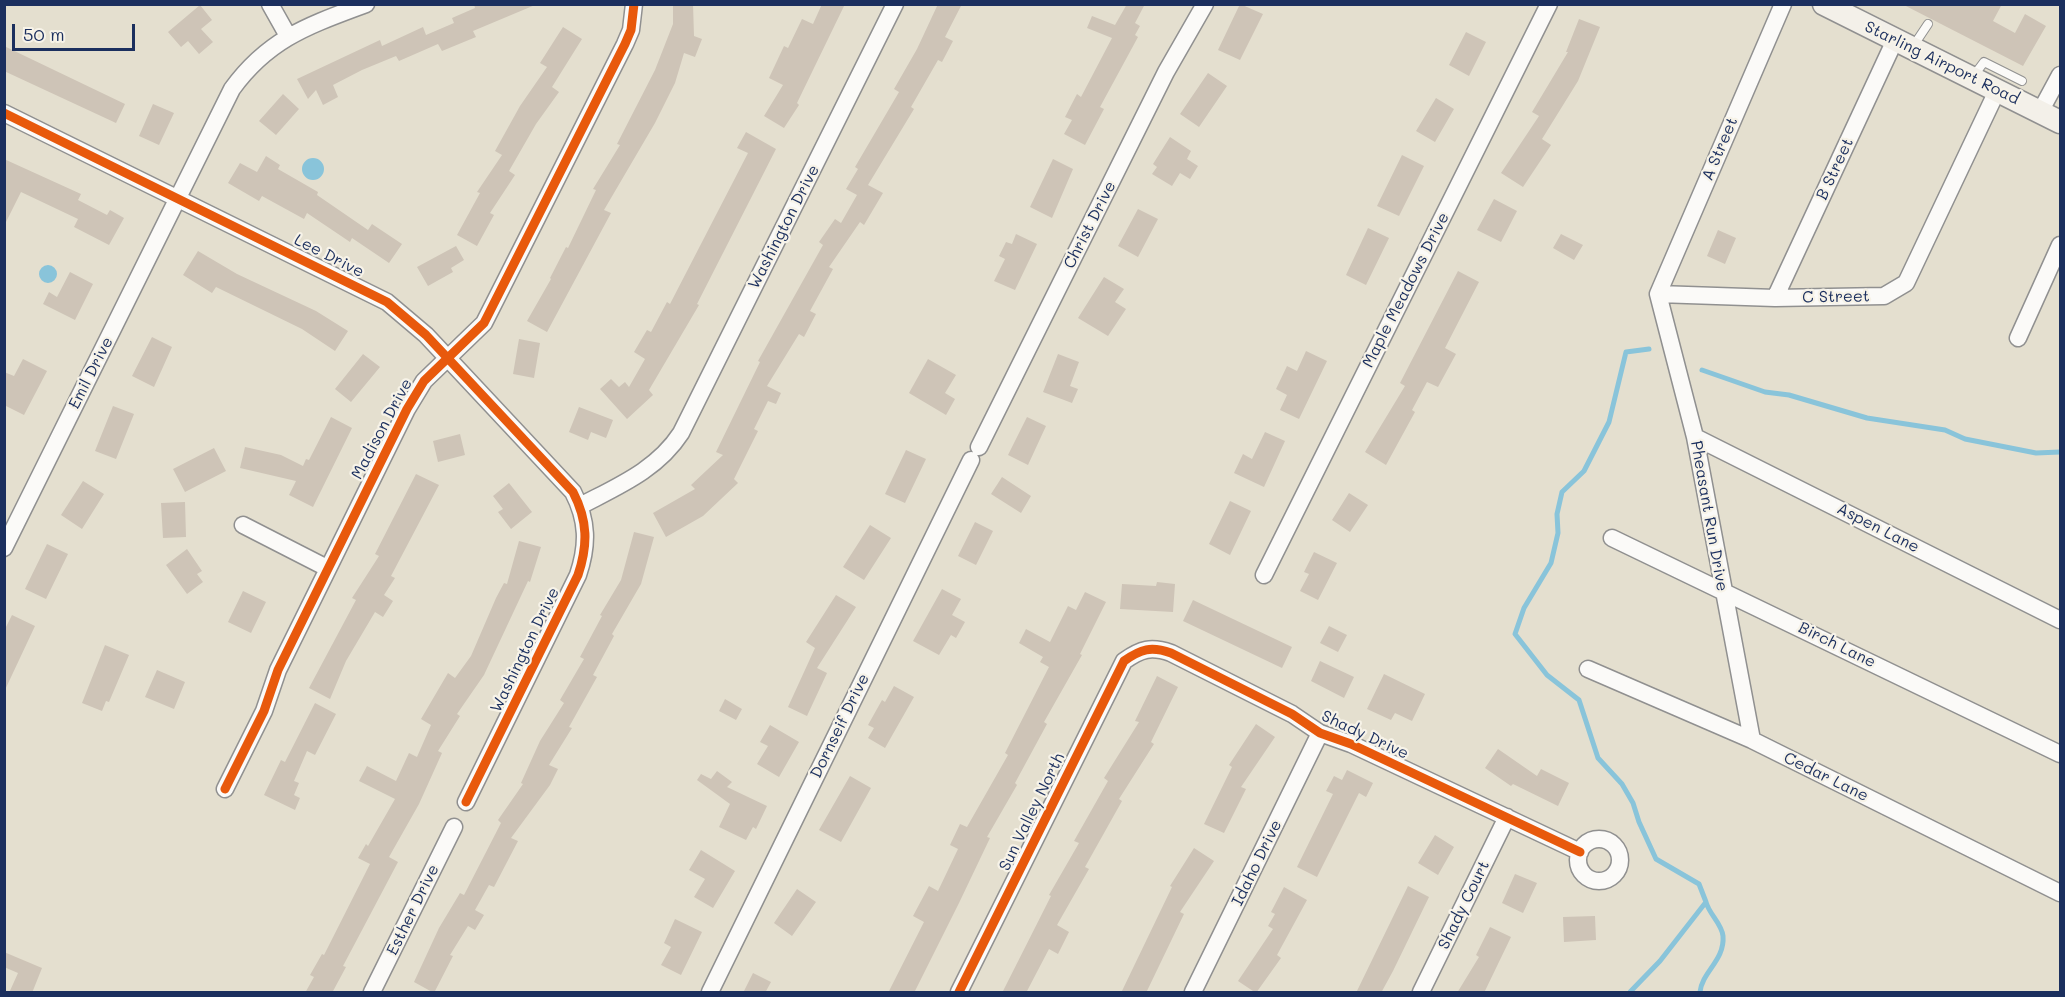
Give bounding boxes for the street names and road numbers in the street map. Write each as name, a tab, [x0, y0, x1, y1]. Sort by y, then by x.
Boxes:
street label: Starling Airport Road	[1862, 17, 2022, 109]
street label: A Street	[1698, 114, 1742, 184]
street label: B Street	[1812, 135, 1858, 203]
street label: Washington Drive	[744, 162, 824, 292]
street label: Christ Drive	[1060, 178, 1120, 272]
street label: Maple Meadows Drive	[1359, 209, 1453, 371]
street label: Lee Drive	[291, 230, 367, 282]
street label: C Street	[1802, 287, 1870, 307]
street label: Emil Drive	[65, 334, 117, 412]
street label: Madison Drive	[347, 375, 417, 483]
street label: Pheasant Run Drive	[1686, 439, 1732, 593]
street label: Aspen Lane	[1834, 499, 1922, 557]
street label: Washington Drive	[486, 584, 564, 716]
street label: Birch Lane	[1795, 618, 1879, 672]
street label: Dornseif Drive	[806, 671, 874, 781]
street label: Shady Drive	[1318, 706, 1412, 764]
street label: Cedar Lane	[1781, 748, 1871, 806]
street label: Sun Valley North	[995, 750, 1069, 874]
street label: Idaho Drive	[1228, 817, 1286, 909]
street label: Shady Court	[1434, 857, 1494, 953]
street label: Esther Drive	[383, 862, 443, 958]

